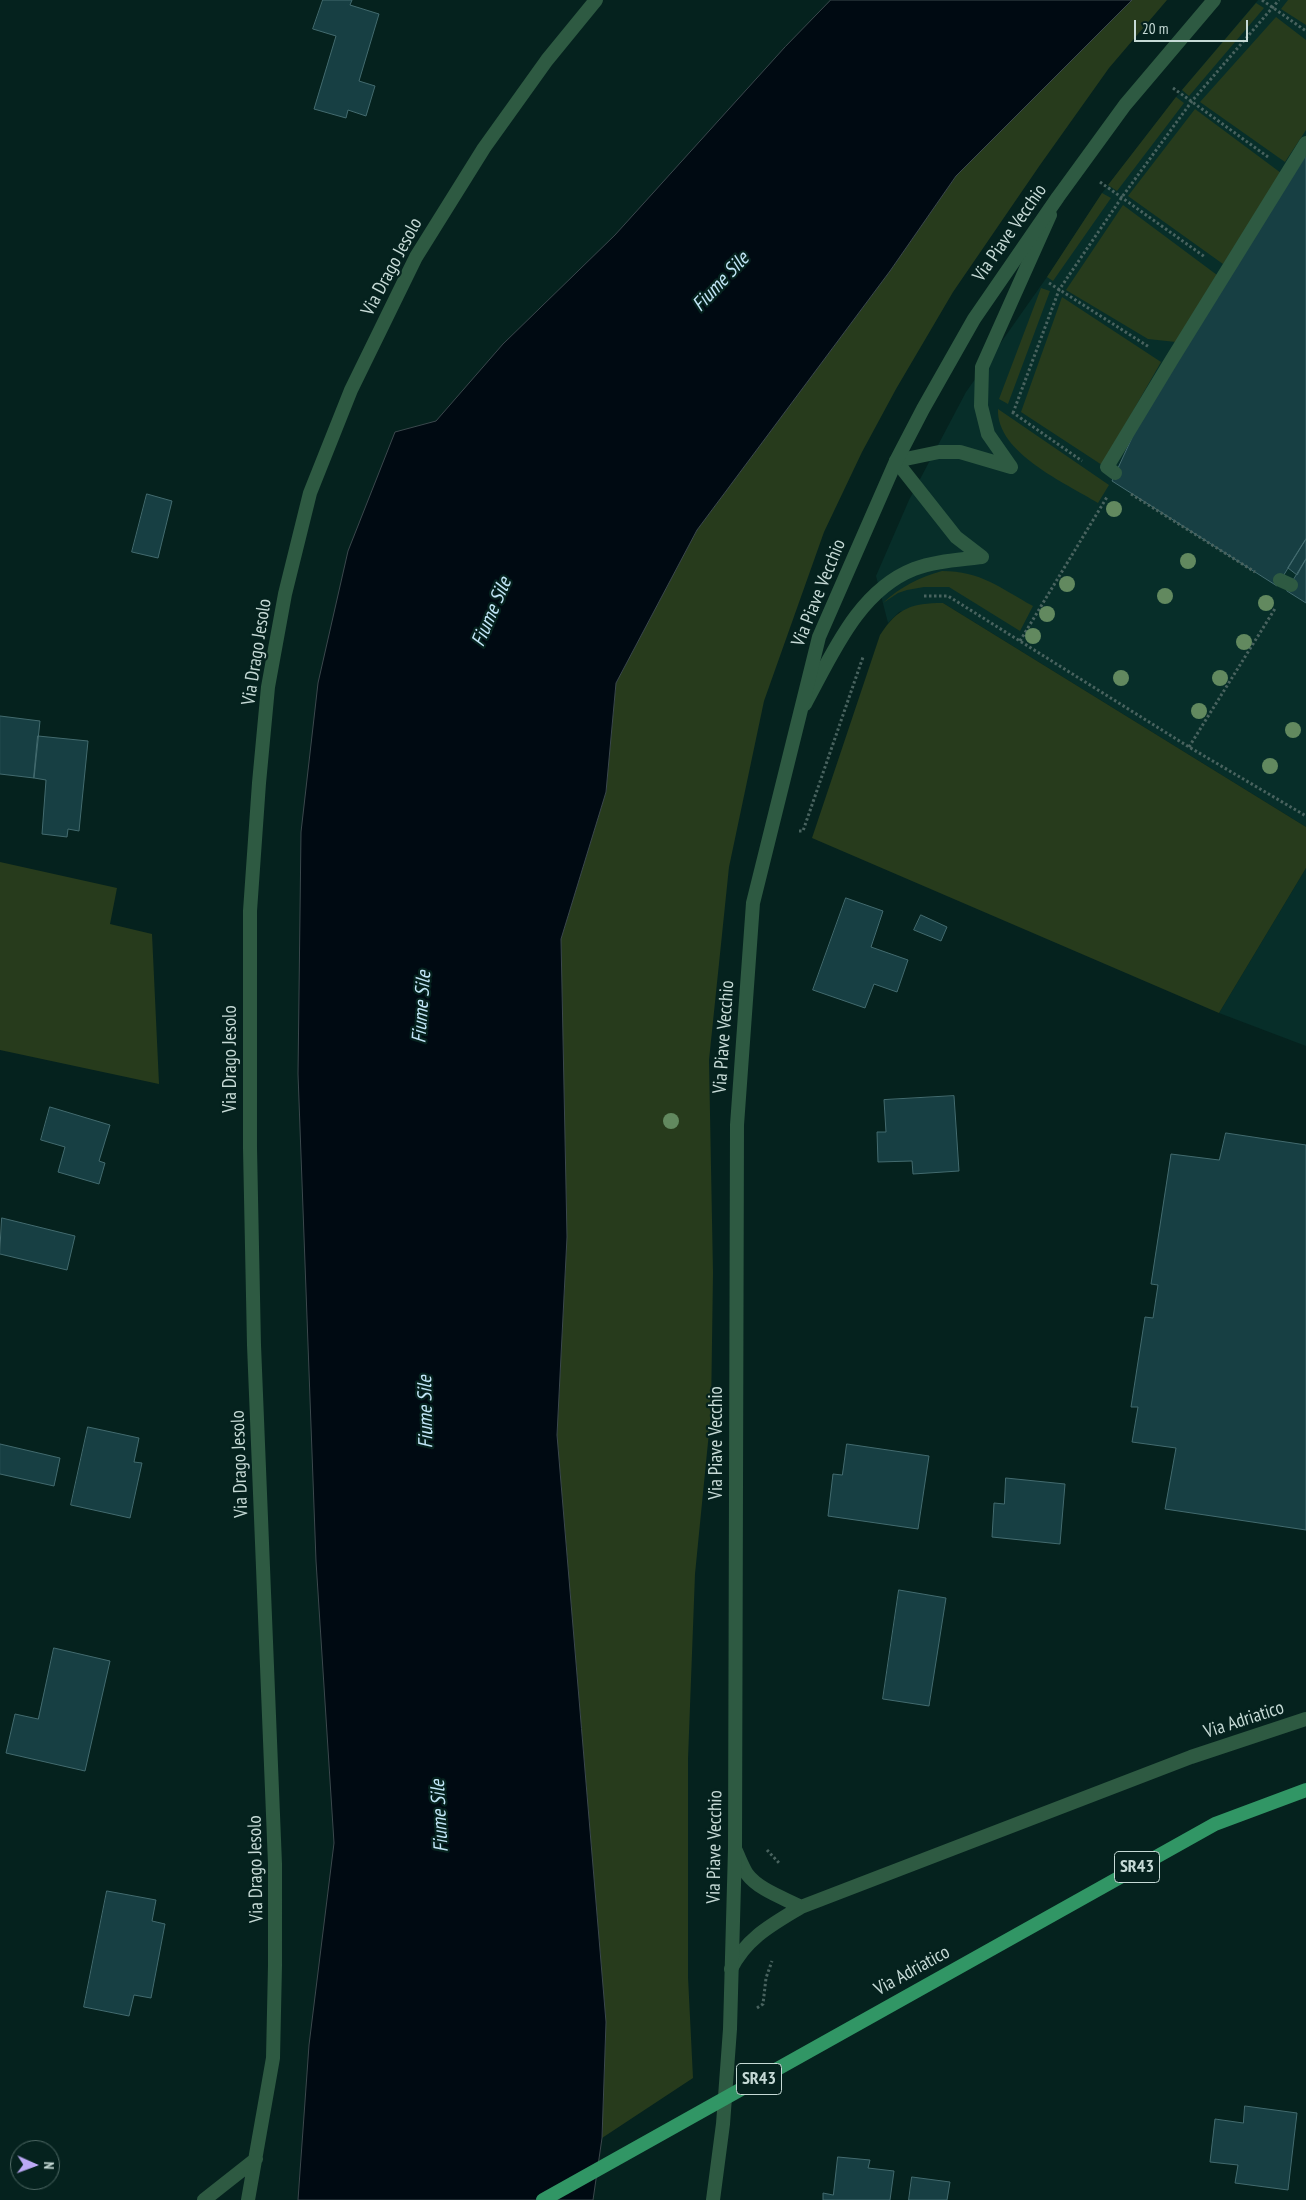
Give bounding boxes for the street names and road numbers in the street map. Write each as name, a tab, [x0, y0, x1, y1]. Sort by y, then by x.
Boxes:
street label: Via Piave Vecchio	[968, 180, 1052, 286]
street label: Via Drago Jesolo	[357, 214, 427, 320]
street label: Via Piave Vecchio	[787, 536, 851, 650]
street label: Via Drago Jesolo	[237, 597, 277, 707]
street label: Via Piave Vecchio	[709, 980, 739, 1094]
street label: Via Drago Jesolo	[220, 1005, 242, 1113]
street label: Via Piave Vecchio	[706, 1386, 728, 1500]
street label: Via Drago Jesolo	[227, 1410, 253, 1518]
street label: Via Adriatico	[1201, 1696, 1287, 1744]
street label: Via Piave Vecchio	[703, 1790, 727, 1904]
street label: Via Drago Jesolo	[244, 1815, 268, 1923]
road number: SR43	[1114, 1851, 1160, 1882]
street label: Via Adriatico	[870, 1941, 954, 2001]
road number: SR43	[736, 2064, 782, 2094]

